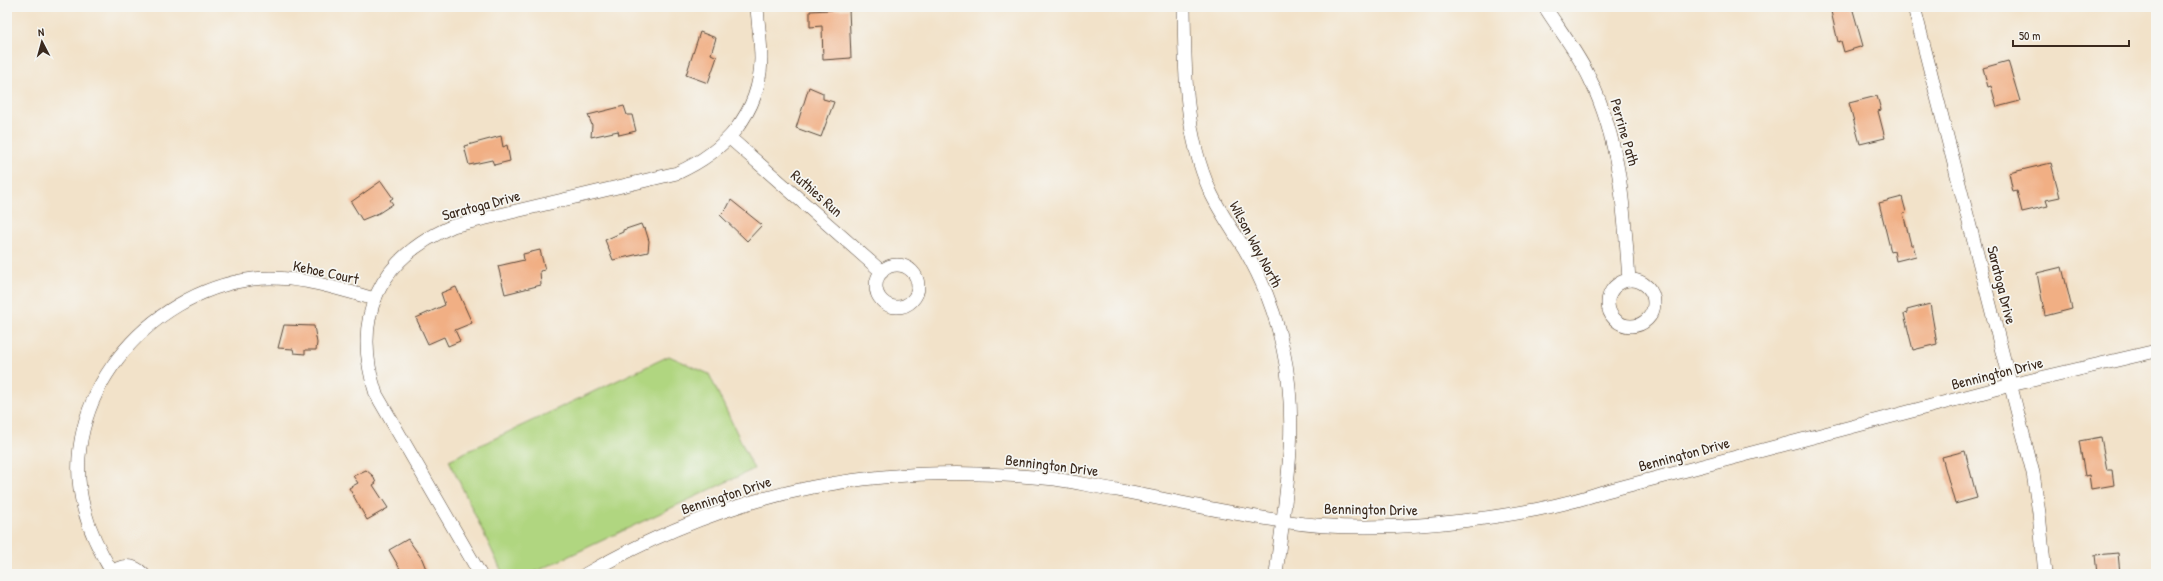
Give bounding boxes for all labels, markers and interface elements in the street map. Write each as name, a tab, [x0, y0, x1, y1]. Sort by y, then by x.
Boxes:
north arrow	[22, 22, 62, 62]
scale bar	[2013, 22, 2129, 48]
text: N	[37, 25, 45, 39]
text: 50 m	[2019, 27, 2040, 44]
street label: Perrine Path	[1605, 96, 1645, 168]
street label: Ruthies Run	[787, 165, 848, 222]
street label: Saratoga Drive	[440, 185, 522, 225]
street label: Wilson Way North	[1224, 197, 1288, 291]
street label: Saratoga Drive	[1982, 244, 2022, 326]
street label: Kehoe Court	[291, 255, 362, 289]
street label: Bennington Drive	[1949, 351, 2045, 395]
street label: Bennington Drive	[1636, 432, 1732, 476]
street label: Bennington Drive	[1004, 449, 1100, 481]
street label: Bennington Drive	[678, 471, 774, 519]
street label: Bennington Drive	[1324, 498, 1418, 520]

